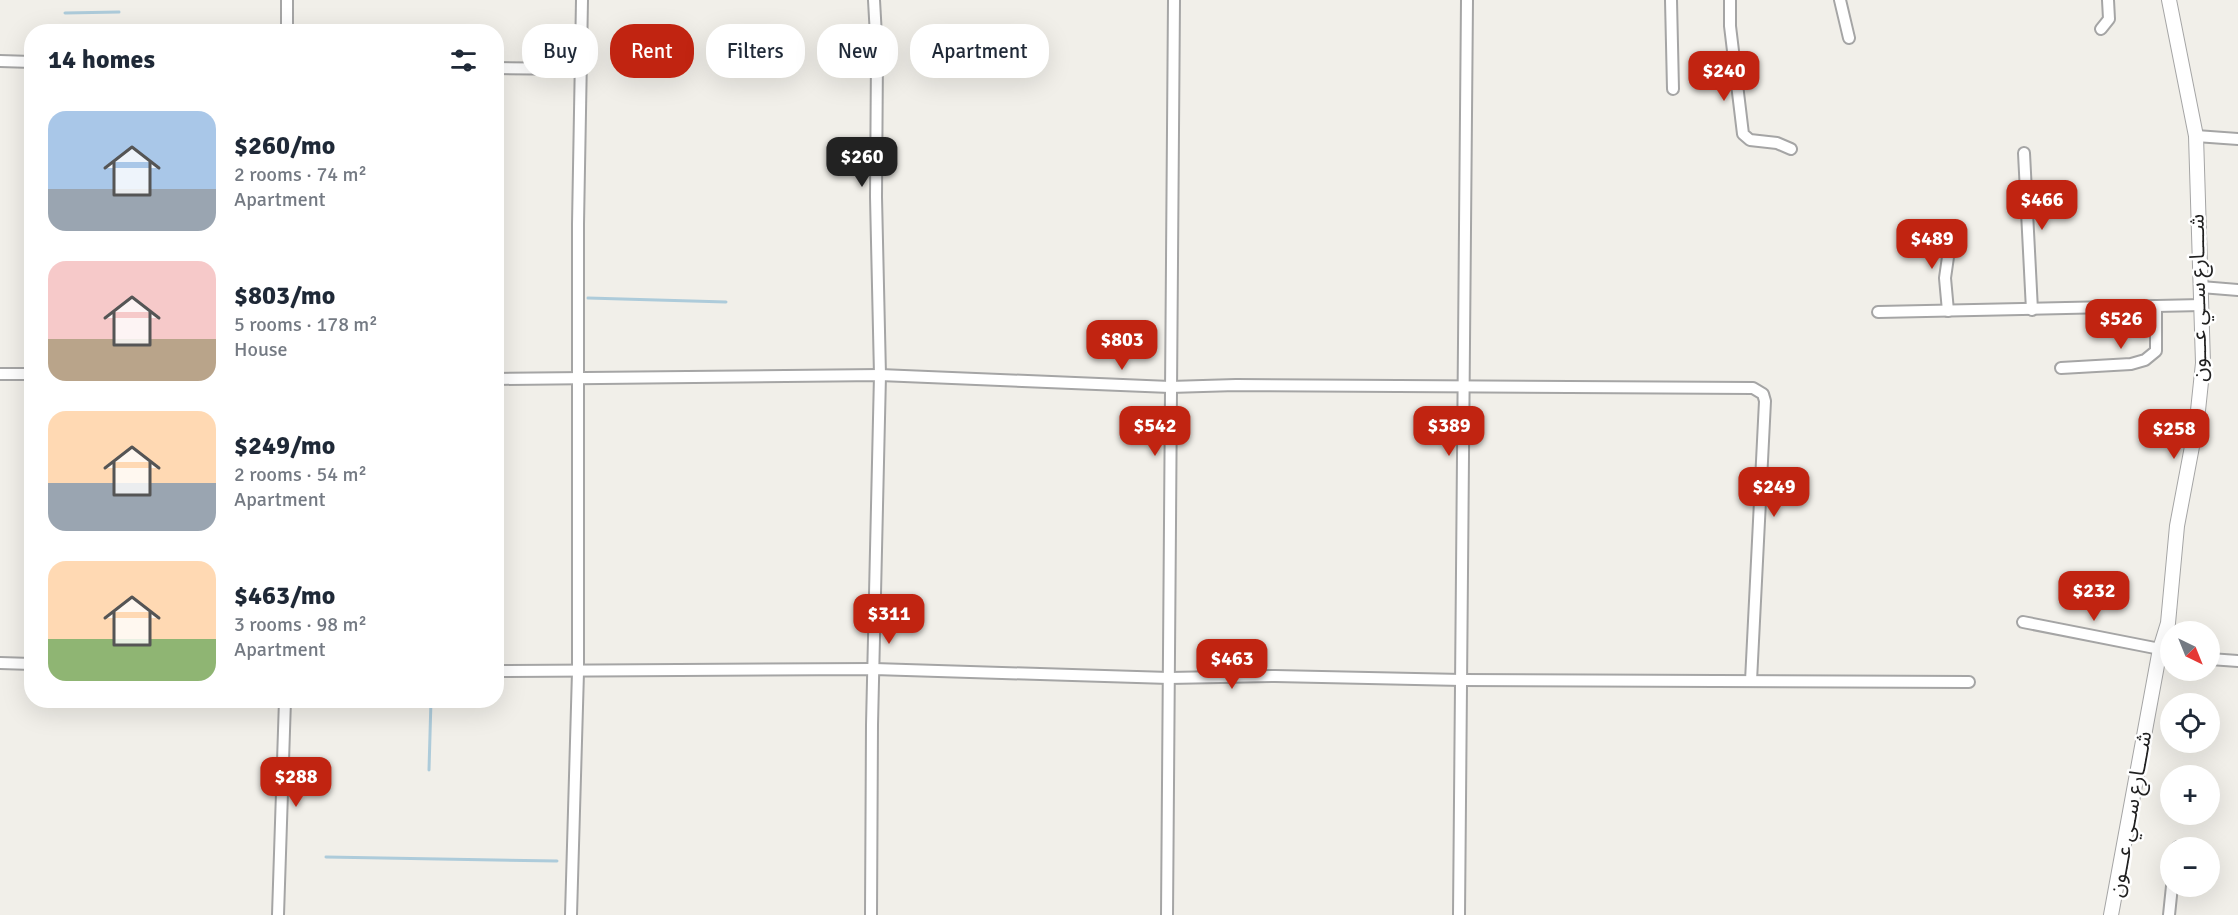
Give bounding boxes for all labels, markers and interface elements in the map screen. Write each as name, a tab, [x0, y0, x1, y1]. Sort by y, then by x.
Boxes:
chip: Buy	[522, 24, 598, 78]
chip: Rent	[610, 24, 694, 78]
chip: Filters	[706, 24, 805, 78]
chip: New	[817, 24, 898, 78]
chip: Apartment	[910, 24, 1049, 78]
text: 14 homes	[48, 44, 155, 76]
icon: filters	[447, 44, 480, 77]
pin: $240	[1688, 51, 1760, 102]
text: $240	[1702, 58, 1746, 83]
text: $260/mo	[234, 130, 335, 162]
icon: home	[96, 135, 168, 207]
pin: $260	[826, 137, 898, 188]
text: $260	[840, 144, 884, 169]
text: 2 rooms · 74 m²	[234, 162, 367, 187]
pin: $466	[2006, 180, 2078, 231]
text: Apartment	[234, 187, 326, 212]
text: $466	[2020, 187, 2064, 212]
street label: شــــارع ســي عـــون	[2184, 214, 2215, 382]
pin: $489	[1896, 219, 1968, 270]
text: $489	[1910, 226, 1954, 251]
text: $803/mo	[234, 280, 335, 312]
icon: home	[96, 285, 168, 357]
pin: $526	[2085, 299, 2157, 350]
text: $526	[2099, 306, 2143, 331]
text: 5 rooms · 178 m²	[234, 312, 378, 337]
pin: $803	[1086, 320, 1158, 371]
text: $803	[1100, 327, 1144, 352]
text: House	[234, 337, 288, 362]
pin: $542	[1119, 406, 1191, 457]
pin: $389	[1413, 406, 1485, 457]
pin: $258	[2138, 409, 2210, 460]
text: $542	[1133, 413, 1177, 438]
text: $389	[1427, 413, 1471, 438]
text: $258	[2152, 416, 2196, 441]
text: $249/mo	[234, 430, 335, 462]
icon: home	[96, 435, 168, 507]
text: 2 rooms · 54 m²	[234, 462, 367, 487]
pin: $249	[1738, 467, 1810, 518]
text: $249	[1752, 474, 1796, 499]
text: Apartment	[234, 487, 326, 512]
pin: $232	[2058, 571, 2130, 622]
text: $232	[2072, 578, 2116, 603]
text: $463/mo	[234, 580, 335, 612]
icon: home	[96, 585, 168, 657]
pin: $311	[853, 594, 925, 645]
text: $311	[867, 601, 911, 626]
text: 3 rooms · 98 m²	[234, 612, 367, 637]
north arrow	[2160, 621, 2220, 681]
map controls	[2160, 621, 2220, 897]
text: Apartment	[234, 637, 326, 662]
pin: $463	[1196, 639, 1268, 690]
text: $463	[1210, 646, 1254, 671]
button: locate	[2160, 693, 2220, 753]
street label: شــــارع ســي عـــون	[2103, 729, 2160, 899]
pin: $288	[260, 757, 332, 808]
text: $288	[274, 764, 318, 789]
button: +	[2160, 765, 2220, 825]
button: −	[2160, 837, 2220, 897]

